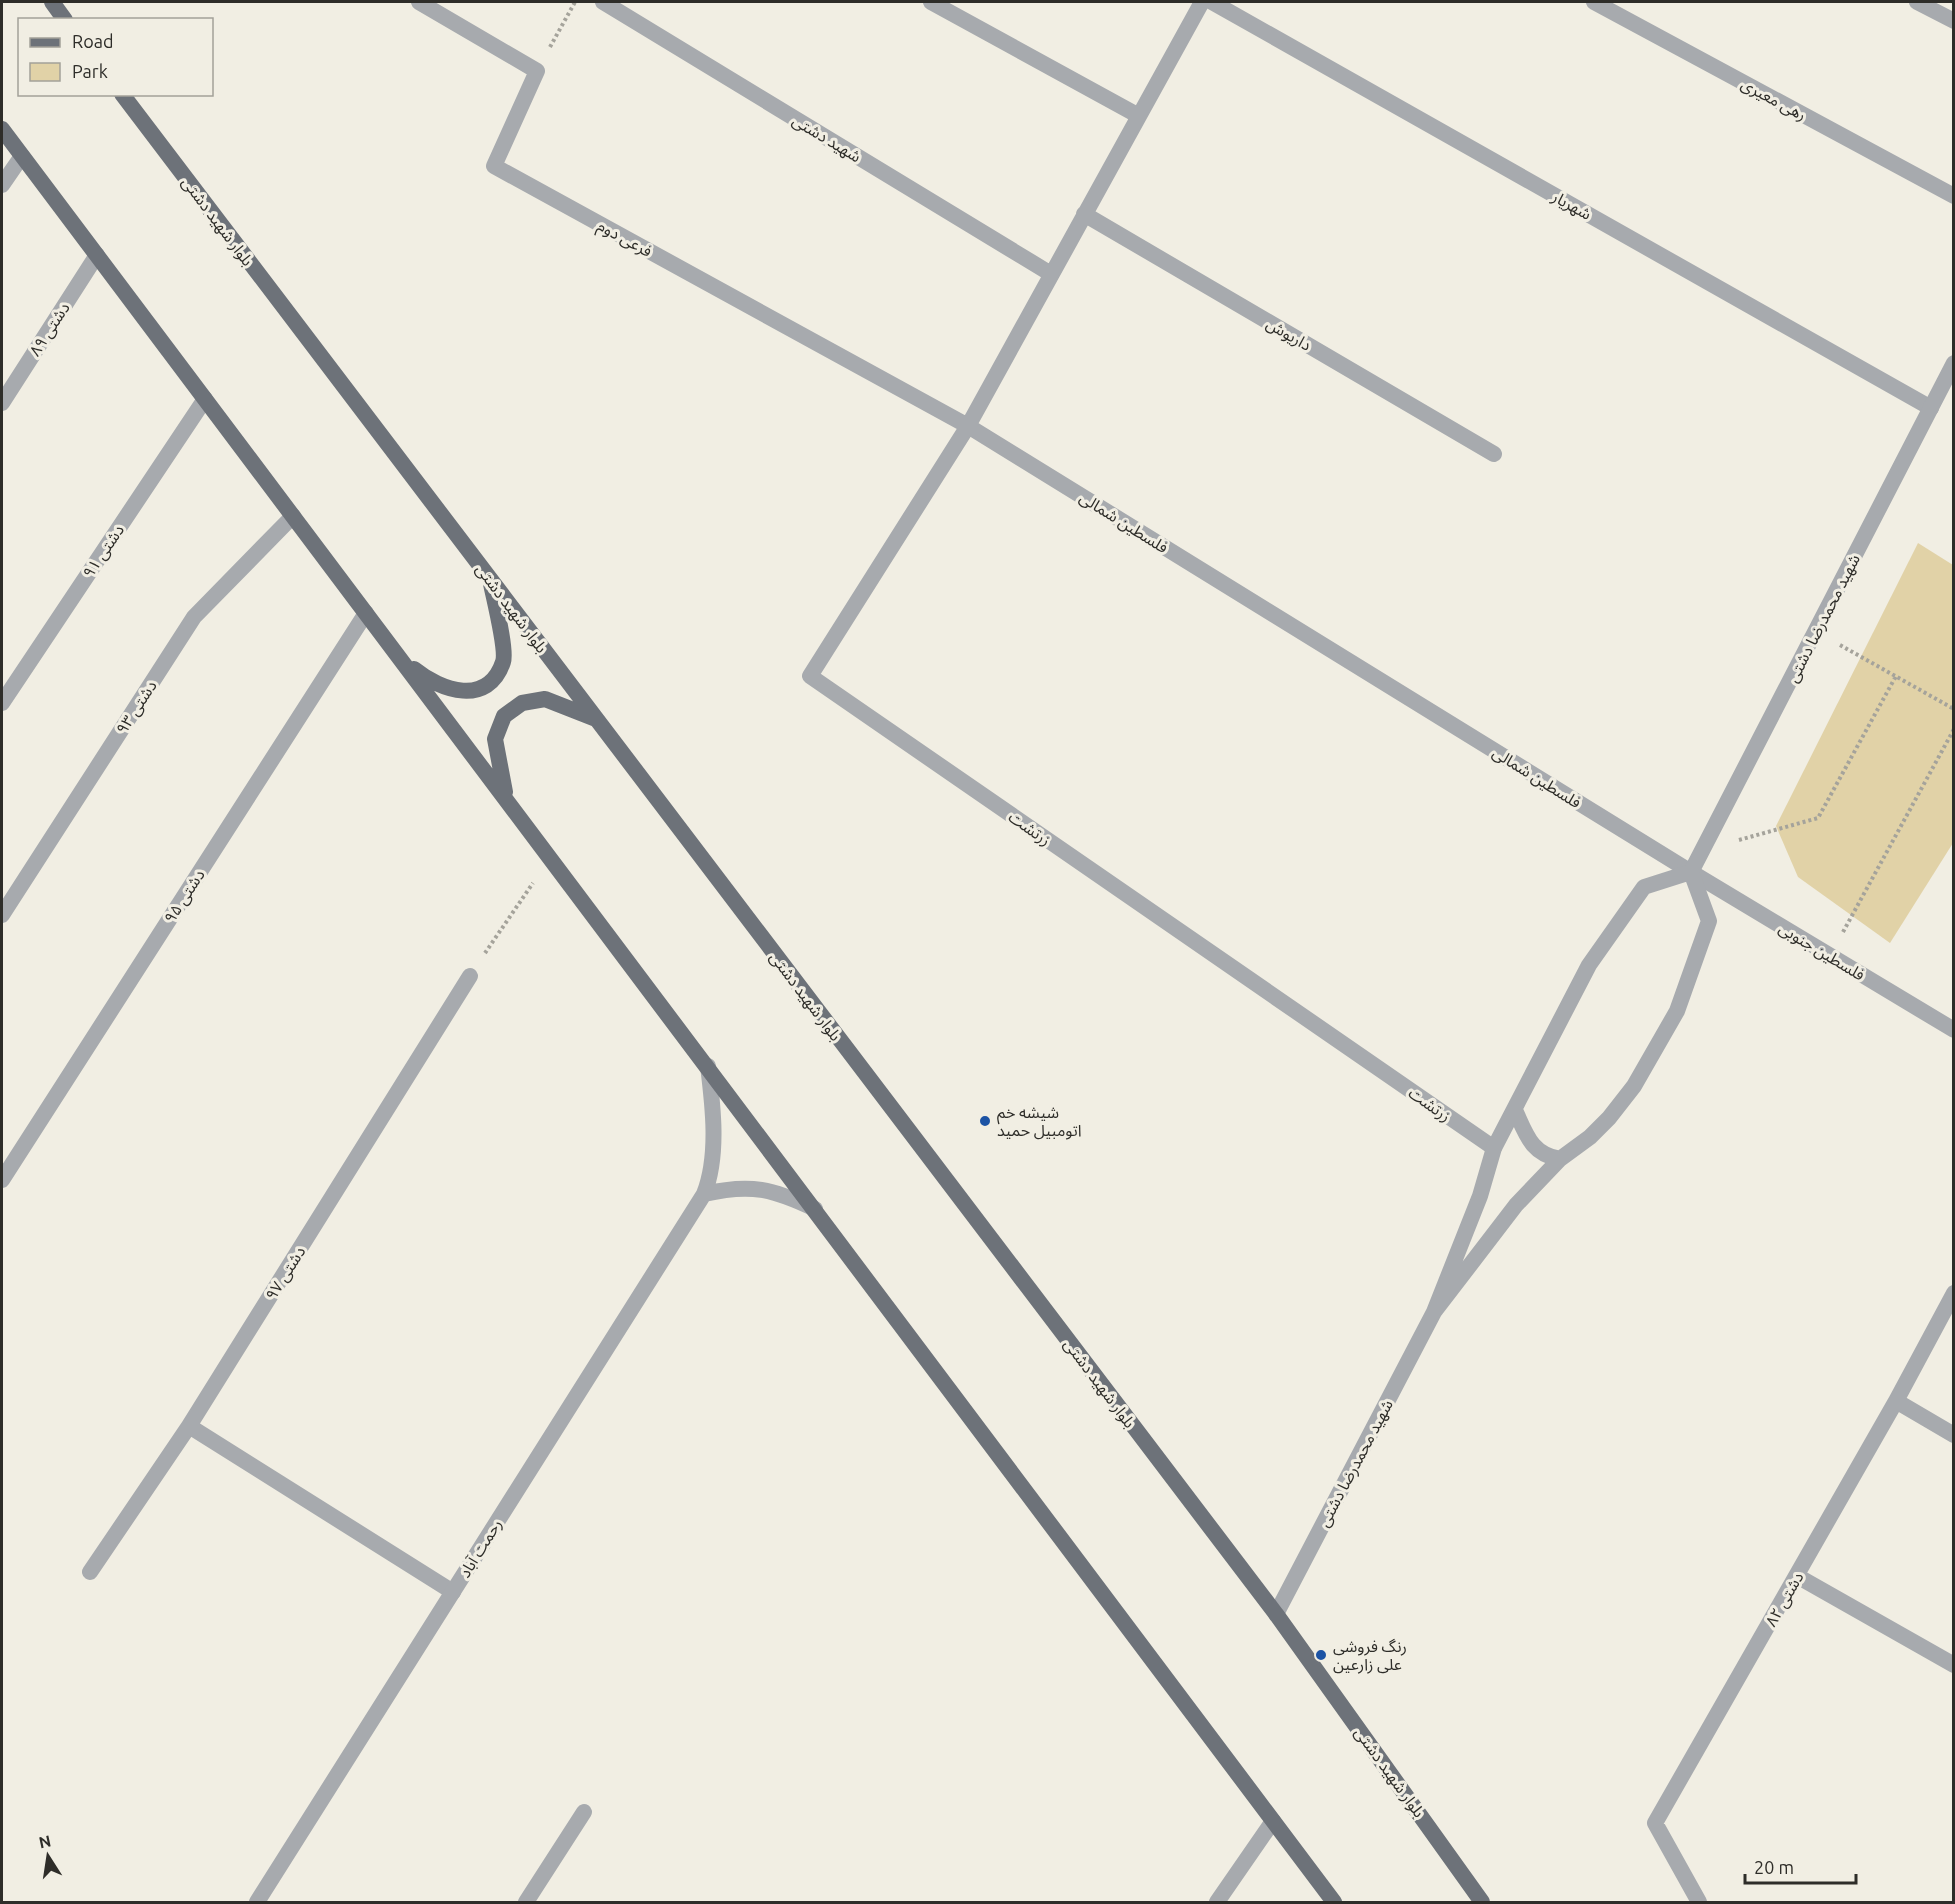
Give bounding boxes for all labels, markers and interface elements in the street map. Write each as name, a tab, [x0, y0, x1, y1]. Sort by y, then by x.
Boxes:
legend	[18, 18, 213, 96]
text: Road	[72, 31, 114, 51]
text: Park	[72, 61, 108, 81]
street label: رهی معیری	[1738, 74, 1810, 125]
street label: شهید دشتی	[789, 111, 865, 166]
street label: بلوار شهید دشتی	[178, 173, 257, 270]
street label: شهریار	[1548, 187, 1595, 224]
street label: فرعی دوم	[593, 216, 655, 264]
street label: دشتی ۸۹	[25, 299, 74, 360]
street label: داریوش	[1263, 314, 1315, 355]
street label: فلسطین شمالی	[1076, 488, 1171, 557]
street label: دشتی ۹۱	[79, 521, 128, 581]
street label: شهید محمدرضا دشتی	[1783, 551, 1864, 685]
street label: بلوار شهید دشتی	[472, 560, 551, 657]
street label: دشتی ۹۳	[112, 677, 161, 738]
street label: فلسطین شمالی	[1489, 743, 1584, 812]
street label: زرتشت	[1005, 807, 1054, 850]
street label: دشتی ۹۵	[160, 866, 209, 927]
street label: فلسطین جنوبی	[1775, 918, 1868, 984]
street label: بلوار شهید دشتی	[766, 948, 845, 1045]
street label: زرتشت	[1405, 1083, 1454, 1126]
place label: شیشه خم اتومبیل حمید	[997, 1103, 1082, 1140]
marker: شیشه خم اتومبیل حمید	[978, 1114, 992, 1128]
street label: دشتی ۹۷	[261, 1243, 309, 1304]
street label: بلوار شهید دشتی	[1060, 1335, 1139, 1432]
street label: شهید محمدرضا دشتی	[1314, 1396, 1397, 1530]
street label: رحمت آباد	[455, 1515, 506, 1581]
street label: دشتی ۸۲	[1761, 1569, 1808, 1630]
place label: رنگ فروشی علی زارعین	[1333, 1637, 1407, 1674]
marker: رنگ فروشی علی زارعین	[1314, 1648, 1328, 1662]
street label: بلوار شهید دشتی	[1351, 1724, 1429, 1821]
north arrow	[18, 1826, 78, 1886]
text: N	[37, 1831, 53, 1851]
scale bar	[1745, 1847, 1856, 1885]
text: 20 m	[1754, 1857, 1794, 1877]

